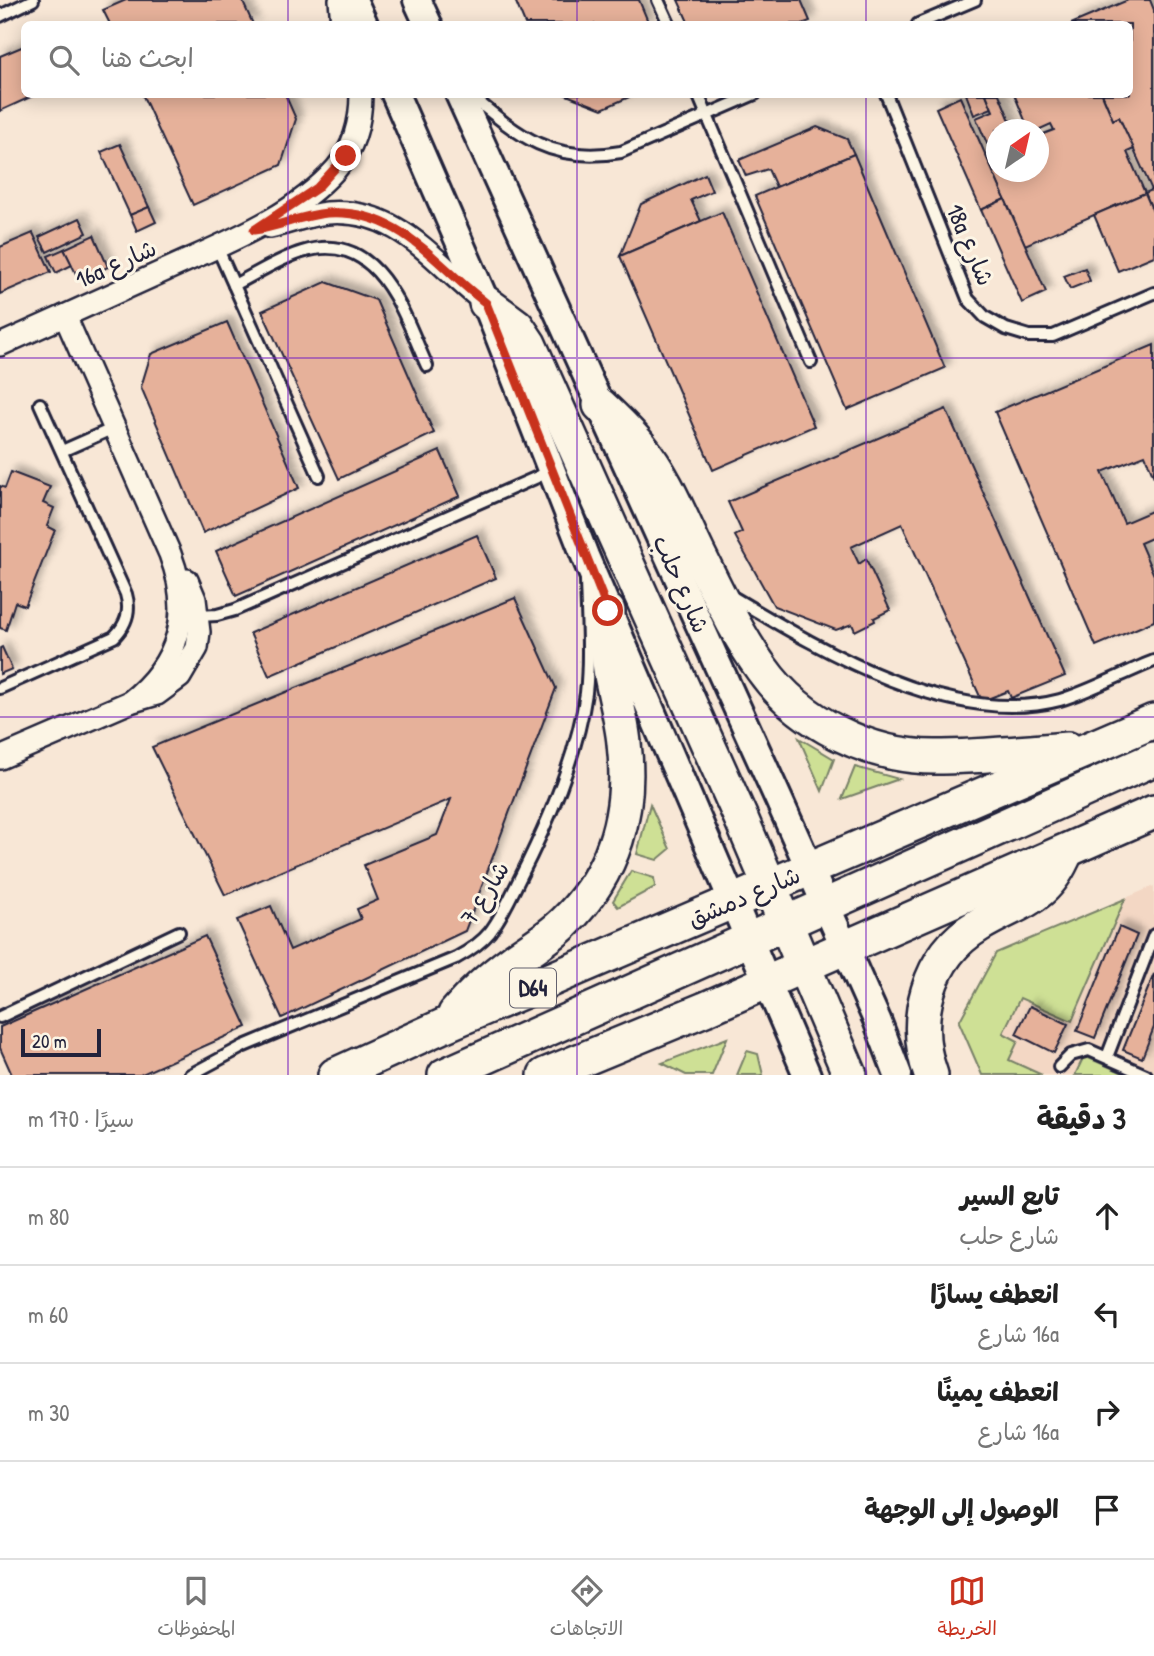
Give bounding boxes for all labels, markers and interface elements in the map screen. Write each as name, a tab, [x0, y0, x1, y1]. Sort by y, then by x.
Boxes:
search box	[21, 21, 1133, 98]
text: ابحث هنا	[101, 40, 194, 75]
icon: search	[45, 41, 83, 79]
north arrow	[986, 119, 1049, 182]
route end	[330, 140, 361, 171]
street label: 18a شارع	[938, 199, 1002, 291]
street label: 16a شارع	[70, 231, 162, 297]
street label: شارع حلب	[644, 529, 718, 639]
route start	[592, 595, 623, 626]
street label: شارع 7	[452, 855, 518, 931]
street label: شارع دمشق	[682, 858, 806, 936]
road number: D64	[510, 968, 556, 1007]
scale bar	[21, 1026, 102, 1058]
text: 20 m	[32, 1028, 67, 1054]
text: 3 دقيقة	[1036, 1098, 1126, 1138]
text: سيرًا · 170 m	[28, 1103, 134, 1134]
text: تابع السير	[960, 1178, 1059, 1213]
icon: ahead	[1088, 1197, 1126, 1235]
text: 80 m	[28, 1201, 69, 1232]
text: شارع حلب	[959, 1220, 1059, 1251]
text: انعطف يسارًا	[930, 1276, 1059, 1311]
icon: left	[1088, 1295, 1126, 1333]
text: 60 m	[28, 1299, 68, 1330]
text: 16a شارع	[977, 1318, 1059, 1349]
text: انعطف يمينًا	[937, 1374, 1059, 1409]
icon: right	[1088, 1393, 1126, 1431]
text: 30 m	[28, 1397, 70, 1428]
text: 16a شارع	[977, 1416, 1059, 1447]
text: الوصول إلى الوجهة	[864, 1491, 1059, 1526]
icon: arrive	[1088, 1491, 1126, 1529]
tab: المحفوظات	[157, 1572, 235, 1645]
tab: الاتجاهات	[550, 1572, 623, 1645]
tab: الخريطة	[938, 1572, 997, 1645]

